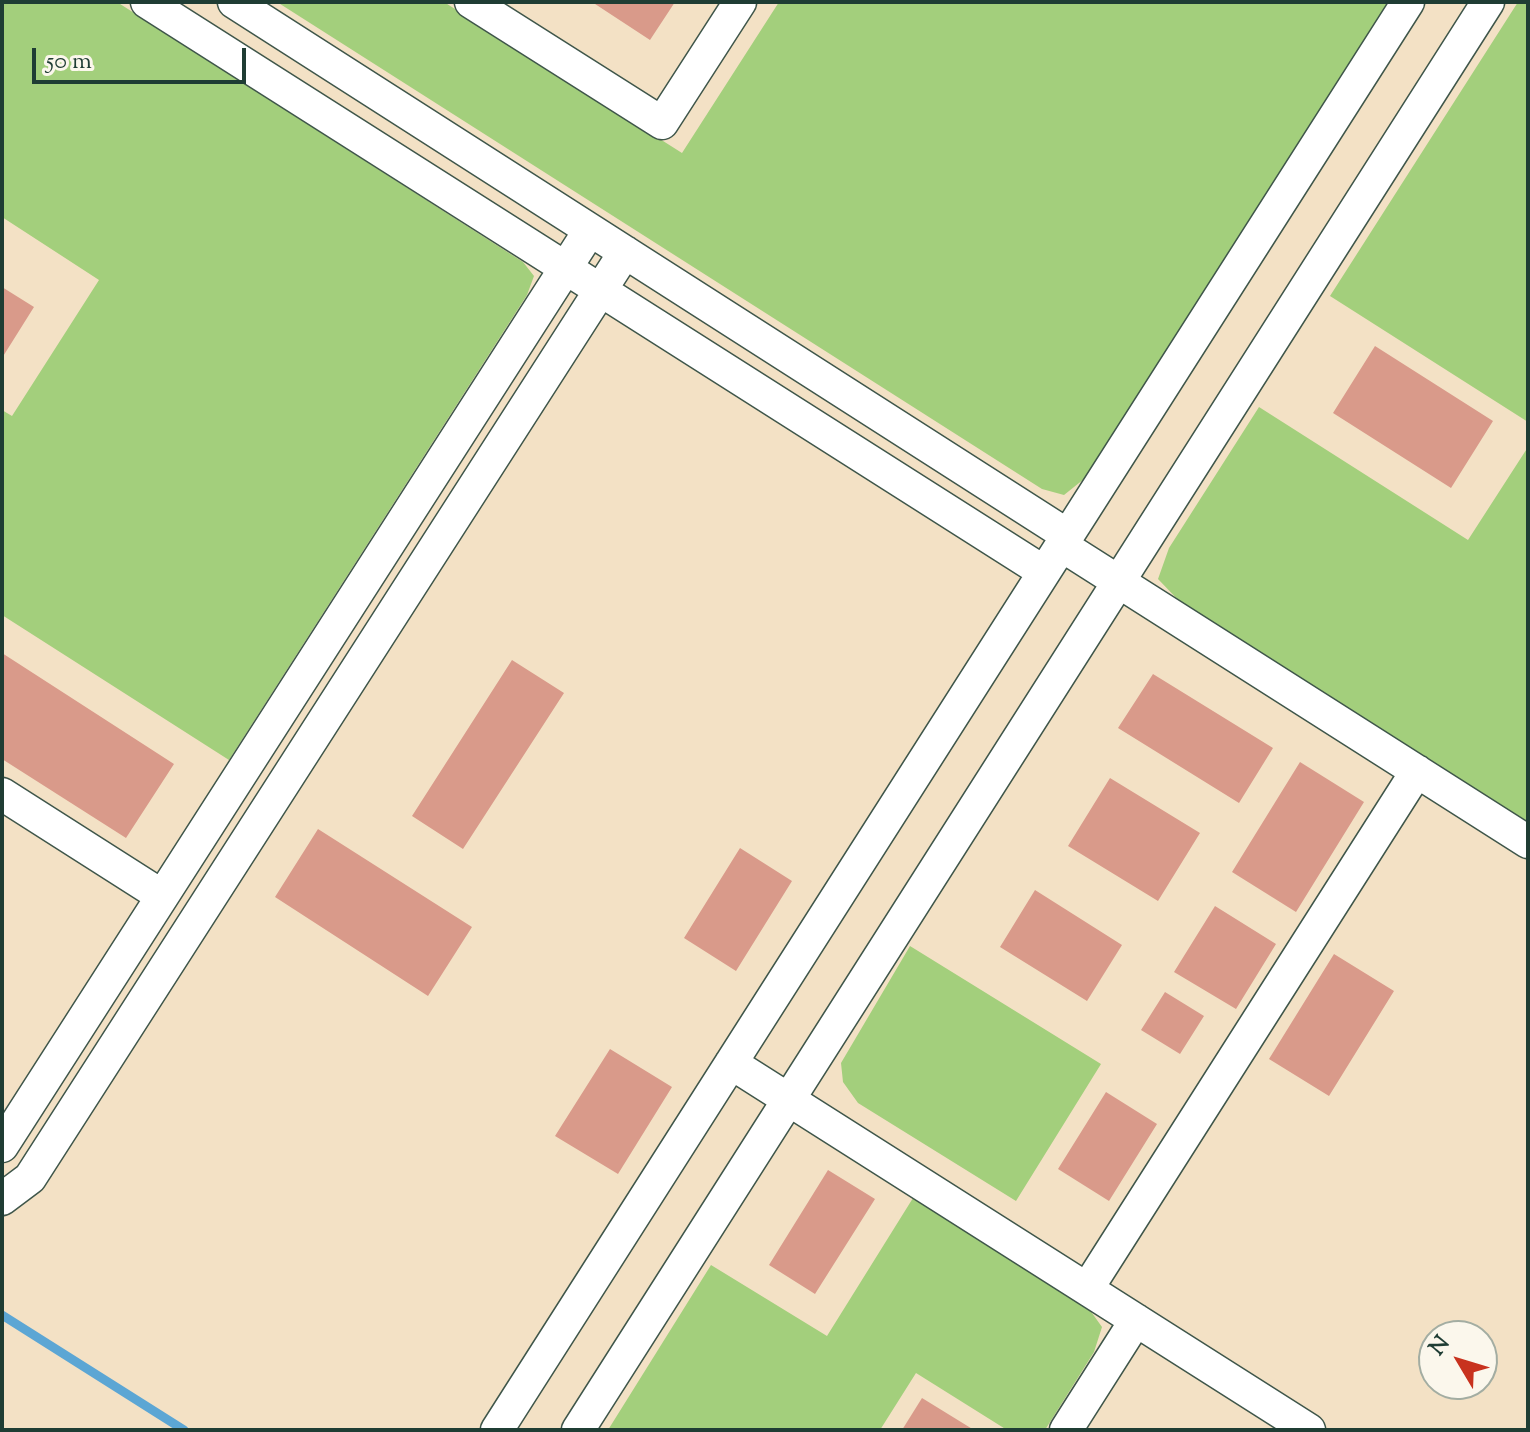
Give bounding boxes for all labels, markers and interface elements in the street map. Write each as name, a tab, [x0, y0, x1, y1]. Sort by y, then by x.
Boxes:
scale bar	[36, 32, 250, 82]
text: 50 m	[46, 45, 92, 79]
north arrow	[1418, 1320, 1498, 1400]
text: N	[1423, 1330, 1459, 1363]

